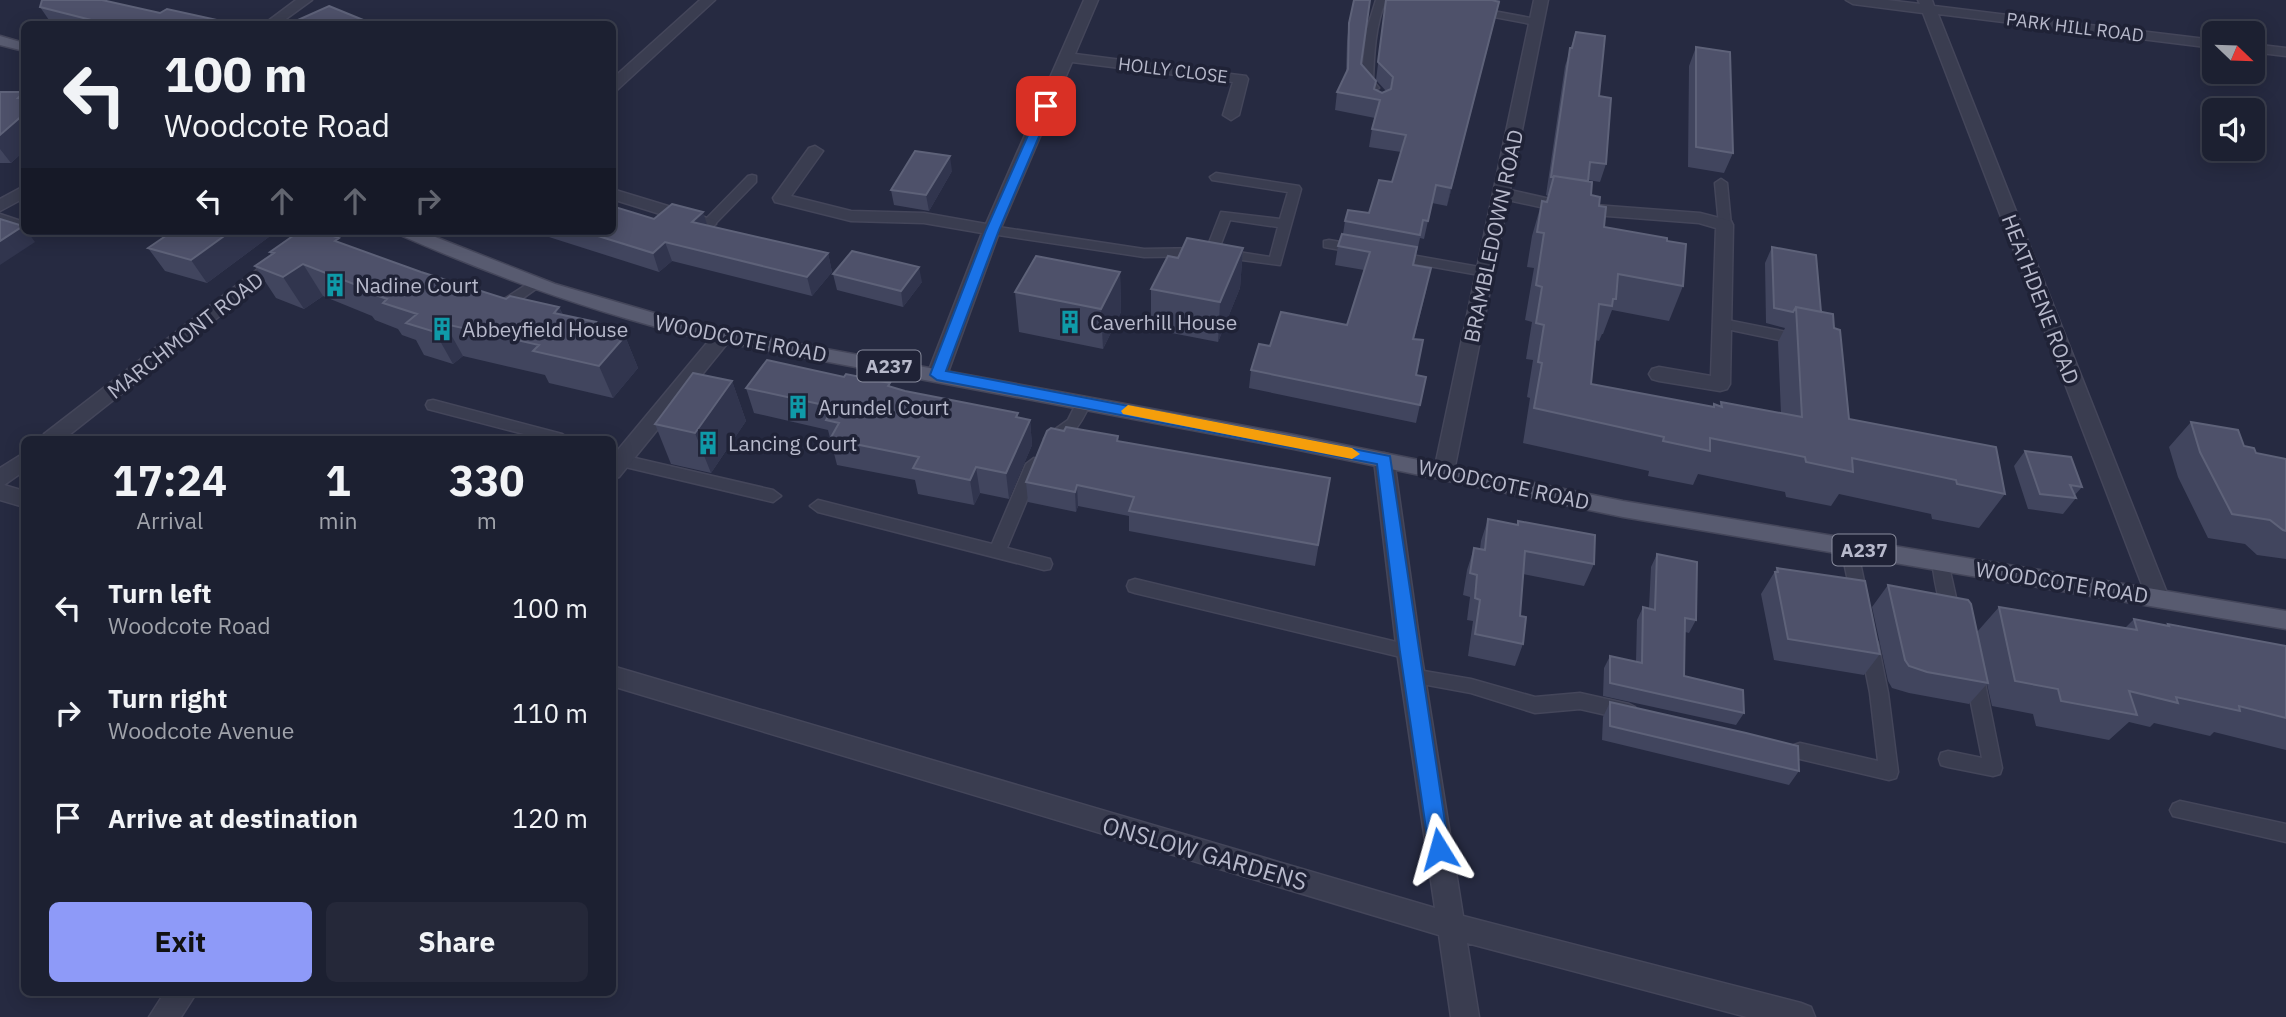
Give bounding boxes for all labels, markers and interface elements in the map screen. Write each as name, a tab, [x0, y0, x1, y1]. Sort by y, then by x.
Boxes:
street label: PARK HILL ROAD	[2005, 7, 2145, 47]
north arrow	[2202, 21, 2264, 84]
map controls	[2202, 21, 2265, 161]
text: 100 m	[164, 42, 308, 105]
icon: left	[49, 49, 140, 140]
street label: HOLLY CLOSE	[1117, 52, 1229, 88]
pin	[1016, 76, 1076, 136]
icon: arrive	[1027, 87, 1065, 125]
button: sound	[2202, 98, 2265, 161]
text: Woodcote Road	[164, 104, 390, 146]
street label: BRAMBLEDOWN ROAD	[1457, 127, 1529, 345]
icon: left	[190, 182, 228, 220]
icon: ahead	[263, 182, 301, 220]
icon: ahead	[336, 182, 374, 220]
icon: right	[409, 182, 447, 220]
street label: HEATHDENE ROAD	[1996, 210, 2086, 388]
street label: MARCHMONT ROAD	[101, 265, 269, 405]
building icon: Nadine Court	[321, 271, 349, 299]
place label: Nadine Court	[355, 271, 479, 299]
street label: WOODCOTE ROAD	[653, 308, 829, 368]
building icon: Caverhill House	[1056, 308, 1084, 336]
place label: Caverhill House	[1090, 308, 1237, 336]
building icon: Abbeyfield House	[428, 315, 456, 343]
place label: Abbeyfield House	[462, 315, 628, 343]
road number: A237	[858, 350, 920, 382]
building icon: Arundel Court	[784, 393, 812, 421]
place label: Arundel Court	[818, 393, 949, 421]
building icon: Lancing Court	[694, 429, 722, 457]
place label: Lancing Court	[728, 429, 857, 457]
street label: WOODCOTE ROAD	[1416, 452, 1592, 516]
text: 17:24	[112, 453, 227, 508]
text: 1	[325, 453, 351, 508]
text: 330	[449, 453, 525, 508]
text: Arrival	[136, 505, 203, 535]
text: min	[319, 505, 357, 535]
text: m	[477, 505, 497, 535]
road number: A237	[1832, 534, 1896, 566]
street label: WOODCOTE ROAD	[1974, 555, 2150, 609]
text: Turn left	[108, 576, 211, 610]
icon: left	[49, 589, 87, 627]
text: 100 m	[512, 591, 588, 625]
text: Woodcote Road	[108, 610, 270, 640]
text: Turn right	[108, 681, 227, 715]
icon: right	[49, 694, 87, 732]
text: 110 m	[512, 696, 588, 730]
text: Woodcote Avenue	[108, 715, 294, 745]
icon: arrive	[49, 799, 87, 837]
text: Arrive at destination	[108, 801, 358, 835]
text: 120 m	[512, 801, 588, 835]
street label: ONSLOW GARDENS	[1099, 808, 1311, 898]
position arrow	[1402, 812, 1476, 886]
button: Exit	[49, 902, 312, 982]
button: Share	[326, 902, 588, 982]

